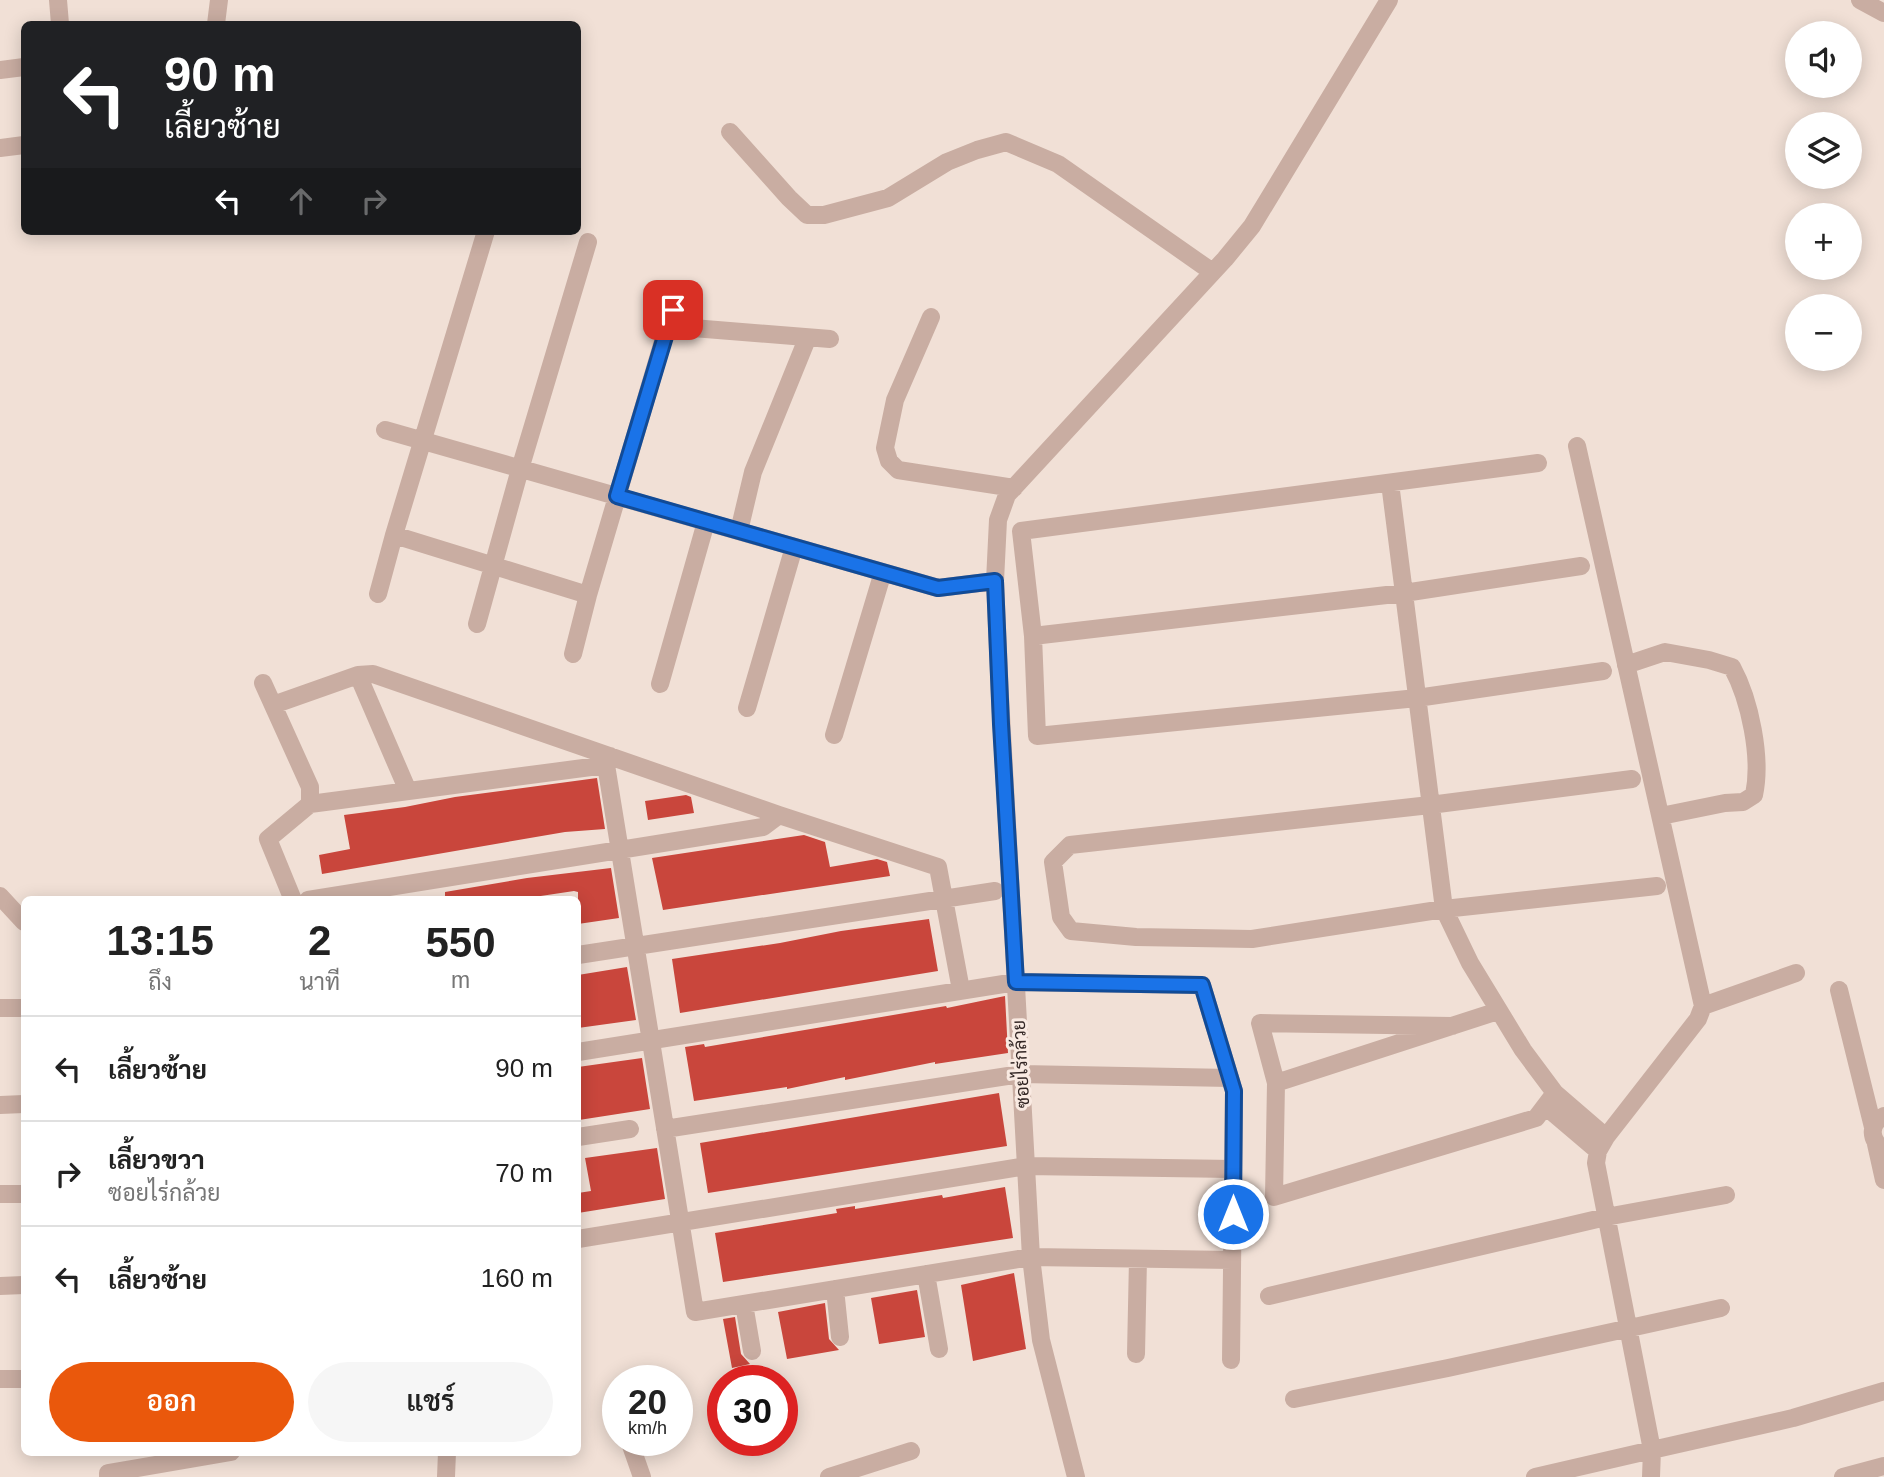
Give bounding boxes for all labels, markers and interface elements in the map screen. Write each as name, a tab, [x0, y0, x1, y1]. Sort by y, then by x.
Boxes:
map controls	[1785, 21, 1862, 371]
button: sound	[1785, 21, 1862, 98]
text: 90 m	[164, 47, 276, 101]
icon: left	[49, 49, 140, 140]
text: เลี้ยวซ้าย	[164, 109, 281, 145]
button: layers	[1785, 112, 1862, 189]
icon: left	[209, 182, 247, 220]
icon: ahead	[282, 182, 320, 220]
icon: right	[355, 182, 393, 220]
button: +	[1785, 203, 1862, 280]
pin	[643, 280, 703, 340]
icon: arrive	[654, 291, 692, 329]
button: −	[1785, 294, 1862, 371]
text: 13:15	[106, 917, 214, 964]
text: 2	[308, 917, 331, 964]
text: 550	[426, 919, 496, 966]
text: m	[451, 967, 470, 993]
text: ถึง	[148, 969, 172, 995]
text: นาที	[299, 969, 340, 995]
street label: ซอยไร่กล้วย	[1006, 1020, 1033, 1109]
icon: left	[49, 1050, 87, 1088]
text: 90 m	[495, 1053, 553, 1083]
text: เลี้ยวซ้าย	[108, 1055, 207, 1085]
text: เลี้ยวขวา	[108, 1145, 205, 1175]
icon: right	[49, 1155, 87, 1193]
text: 70 m	[495, 1158, 553, 1188]
position arrow	[1196, 1177, 1270, 1251]
text: ซอยไร่กล้วย	[108, 1180, 220, 1206]
icon: left	[49, 1260, 87, 1298]
text: 160 m	[481, 1263, 553, 1293]
text: เลี้ยวซ้าย	[108, 1265, 207, 1295]
button: ออก	[49, 1362, 294, 1442]
button: แชร์	[308, 1362, 553, 1442]
speed limit sign: 30	[707, 1365, 798, 1456]
text: 20	[628, 1382, 667, 1421]
text: km/h	[628, 1418, 667, 1438]

